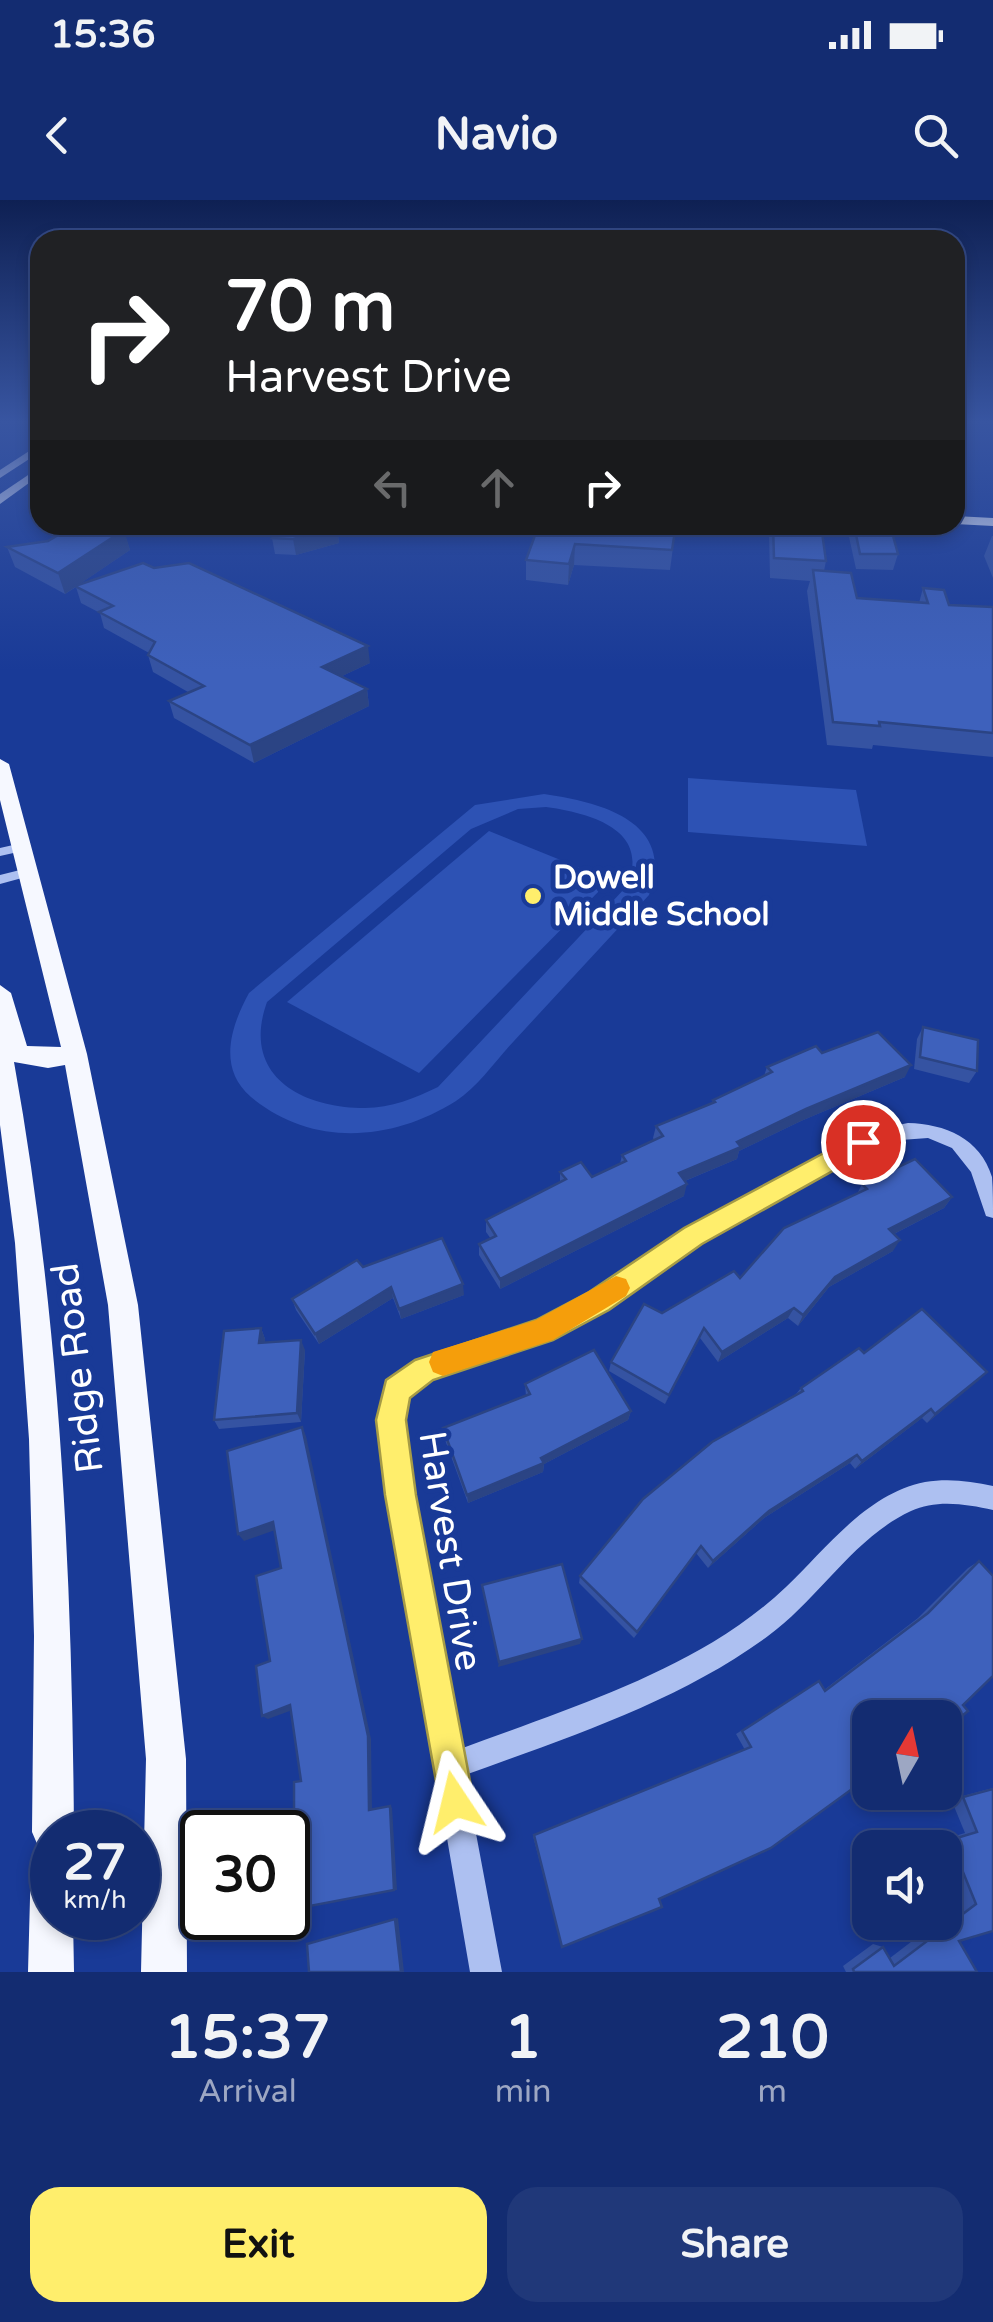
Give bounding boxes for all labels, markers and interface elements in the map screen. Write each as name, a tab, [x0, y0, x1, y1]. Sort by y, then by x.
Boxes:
text: 15:36	[50, 12, 155, 58]
icon: back	[30, 108, 85, 163]
text: Navio	[435, 108, 558, 162]
icon: search	[908, 108, 963, 163]
text: 70 m	[225, 266, 395, 350]
icon: right	[60, 270, 190, 400]
text: Harvest Drive	[225, 351, 512, 405]
icon: left	[365, 460, 420, 515]
icon: ahead	[470, 460, 525, 515]
icon: right	[575, 460, 630, 515]
place label: Dowell Middle School	[553, 859, 769, 934]
marker: Dowell Middle School	[522, 885, 544, 907]
pin	[821, 1100, 906, 1185]
icon: arrive	[836, 1115, 891, 1170]
street label: Ridge Road	[42, 1260, 114, 1476]
street label: Harvest Drive	[408, 1428, 492, 1674]
north arrow	[852, 1700, 962, 1810]
map controls	[852, 1700, 962, 1940]
position arrow	[403, 1750, 507, 1854]
speed limit sign: 30	[180, 1810, 310, 1940]
button: sound	[852, 1830, 962, 1940]
text: 27	[64, 1833, 126, 1893]
text: km/h	[64, 1885, 126, 1915]
text: 15:37	[164, 2002, 331, 2074]
text: 1	[504, 2002, 542, 2074]
text: 210	[716, 2002, 829, 2074]
text: Arrival	[198, 2073, 297, 2111]
text: min	[495, 2073, 552, 2111]
text: m	[758, 2073, 787, 2111]
button: Exit	[30, 2187, 487, 2302]
button: Share	[507, 2187, 963, 2302]

